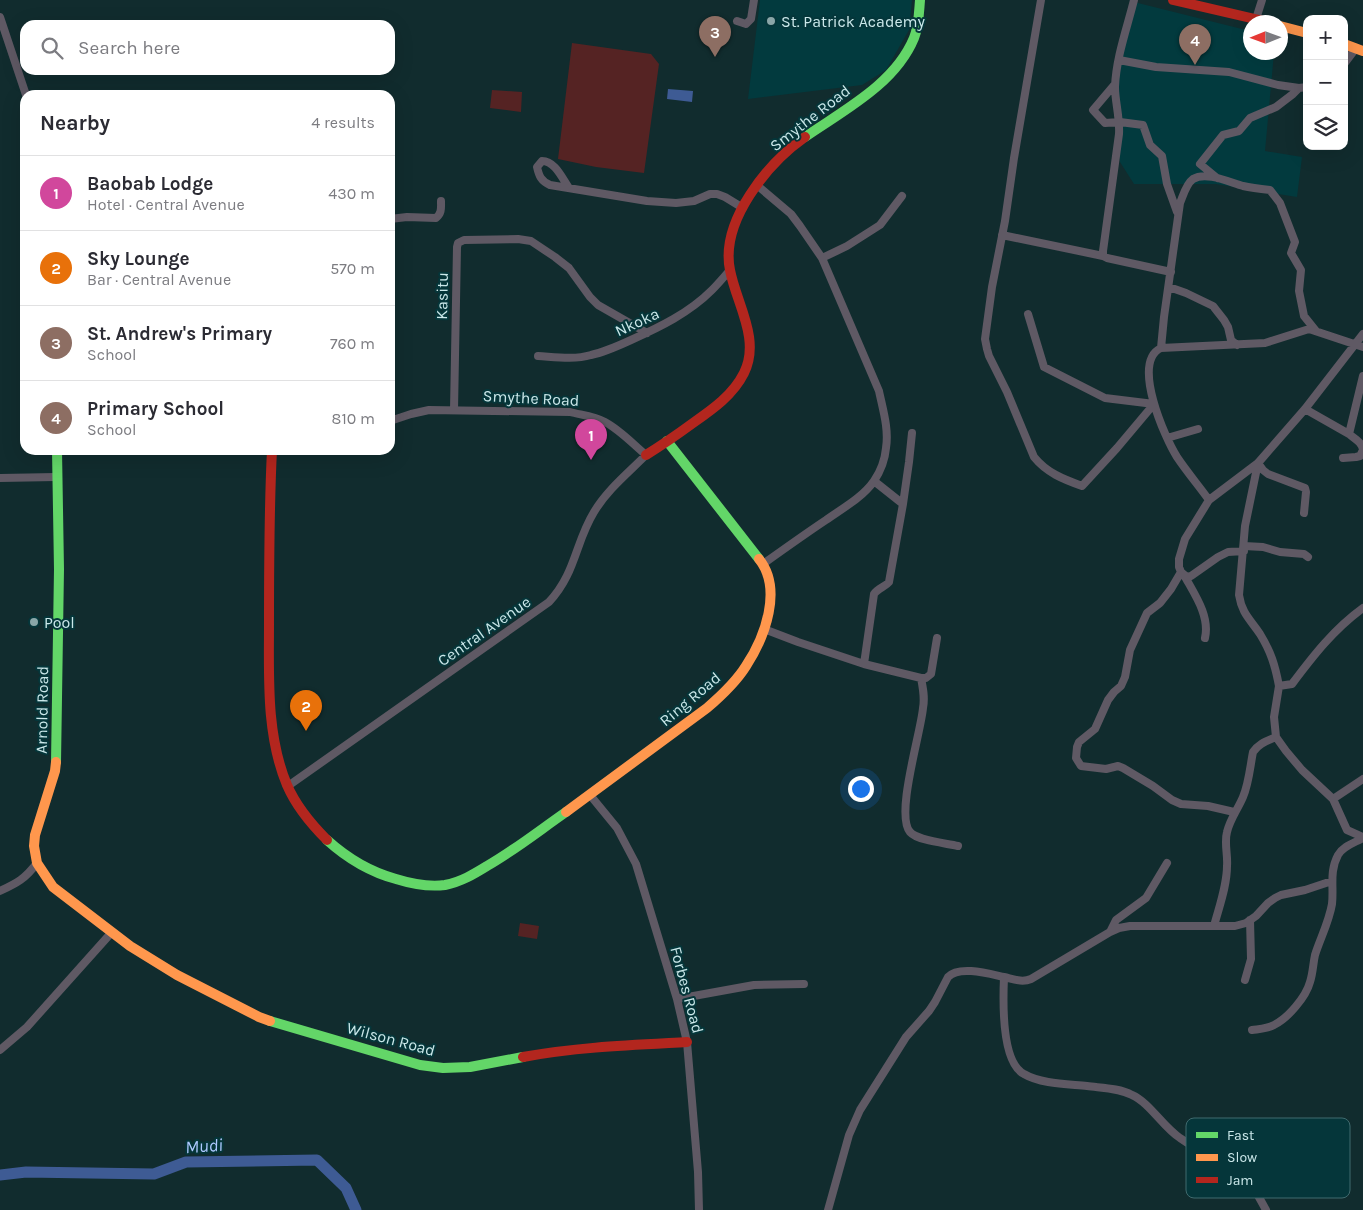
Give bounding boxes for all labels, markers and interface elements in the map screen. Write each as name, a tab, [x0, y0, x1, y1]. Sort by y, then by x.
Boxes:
place label: St. Patrick Academy	[781, 12, 926, 31]
marker: St. Patrick Academy	[765, 15, 777, 27]
north arrow	[1243, 15, 1288, 60]
map controls	[1303, 15, 1348, 150]
button: +	[1303, 15, 1348, 60]
pin: 3	[699, 16, 731, 57]
search box	[20, 20, 395, 75]
pin: 4	[1179, 24, 1211, 65]
icon: search	[38, 34, 66, 62]
text: Search here	[78, 37, 180, 59]
button: −	[1303, 60, 1348, 105]
street label: Smythe Road	[766, 81, 854, 155]
button: layers	[1303, 105, 1348, 150]
text: Nearby	[40, 111, 110, 135]
text: 4 results	[311, 113, 375, 132]
text: Baobab Lodge	[87, 173, 213, 195]
text: 1	[53, 184, 59, 203]
text: 430 m	[328, 184, 375, 203]
text: Hotel · Central Avenue	[87, 195, 245, 214]
text: Sky Lounge	[87, 248, 190, 270]
text: 2	[51, 259, 61, 278]
text: 570 m	[330, 259, 375, 278]
text: Bar · Central Avenue	[87, 270, 231, 289]
street label: Kasitu	[432, 272, 452, 320]
street label: Nkoka	[612, 304, 662, 340]
text: St. Andrew's Primary	[87, 323, 272, 345]
text: 3	[51, 334, 61, 353]
text: 760 m	[330, 334, 375, 353]
text: School	[87, 345, 137, 364]
street label: Smythe Road	[482, 386, 580, 410]
text: Primary School	[87, 398, 224, 420]
text: 4	[51, 409, 61, 428]
text: 810 m	[332, 409, 375, 428]
pin: 1	[575, 419, 607, 460]
text: School	[87, 420, 137, 439]
street label: Central Avenue	[434, 592, 534, 670]
place label: Pool	[44, 613, 75, 632]
marker: Pool	[28, 616, 40, 628]
street label: Arnold Road	[32, 666, 52, 754]
street label: Ring Road	[656, 668, 724, 730]
pin: 2	[290, 690, 322, 731]
your location	[848, 776, 874, 802]
street label: Forbes Road	[666, 944, 708, 1036]
street label: Wilson Road	[345, 1018, 437, 1060]
legend	[1186, 1118, 1350, 1198]
text: Fast	[1227, 1127, 1254, 1144]
water label: Mudi	[184, 1134, 224, 1158]
text: Slow	[1227, 1149, 1257, 1166]
text: Jam	[1227, 1172, 1253, 1189]

